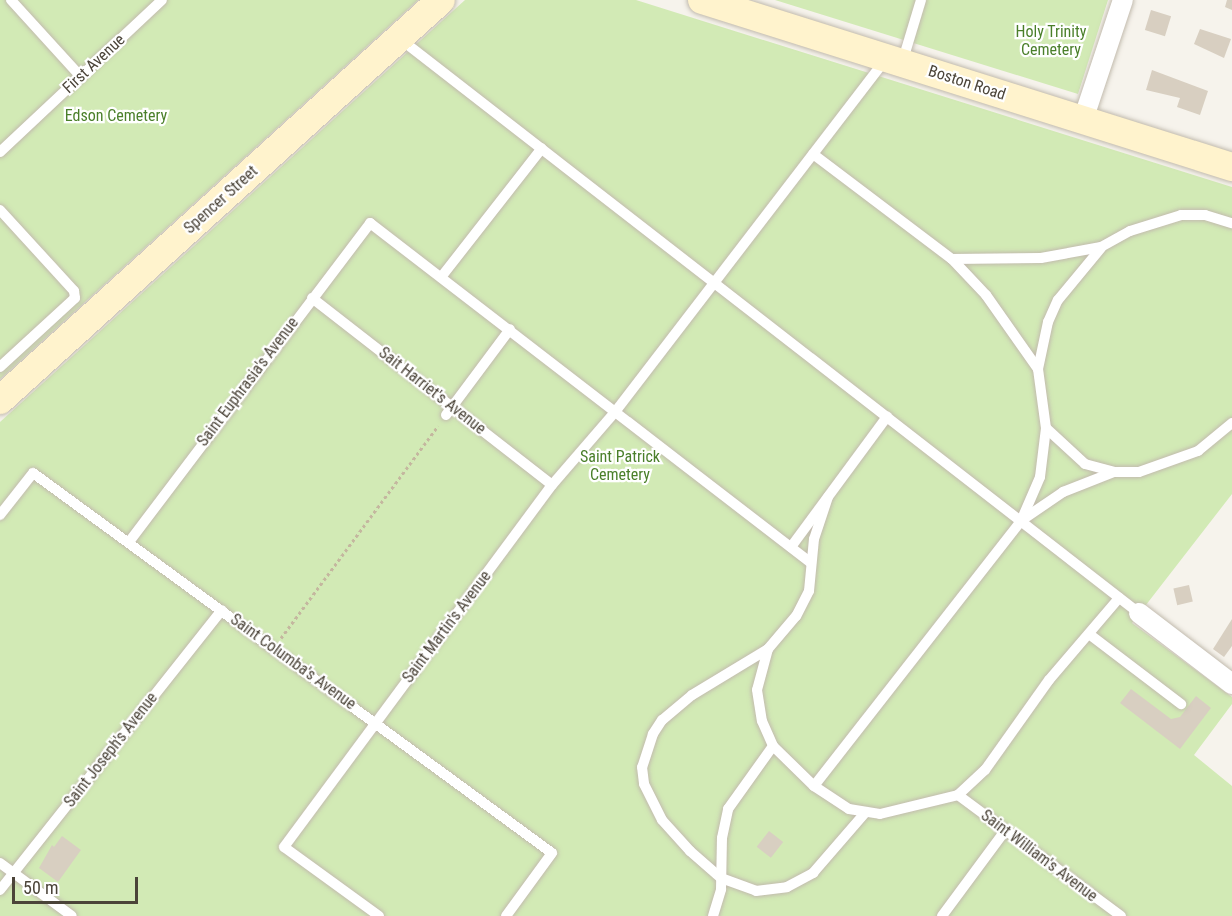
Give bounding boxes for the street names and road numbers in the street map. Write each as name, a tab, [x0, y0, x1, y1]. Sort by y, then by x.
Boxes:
street label: First Avenue	[59, 30, 129, 98]
street label: Boston Road	[926, 61, 1008, 105]
street label: Spencer Street	[180, 162, 262, 238]
street label: Saint Euphrasia's Avenue	[193, 314, 303, 450]
street label: Sait Harriet's Avenue	[375, 343, 489, 439]
street label: Saint Martin's Avenue	[399, 567, 495, 687]
street label: Saint Columba's Avenue	[226, 610, 360, 714]
street label: Saint Joseph's Avenue	[60, 689, 162, 811]
street label: Saint William's Avenue	[977, 806, 1101, 906]

